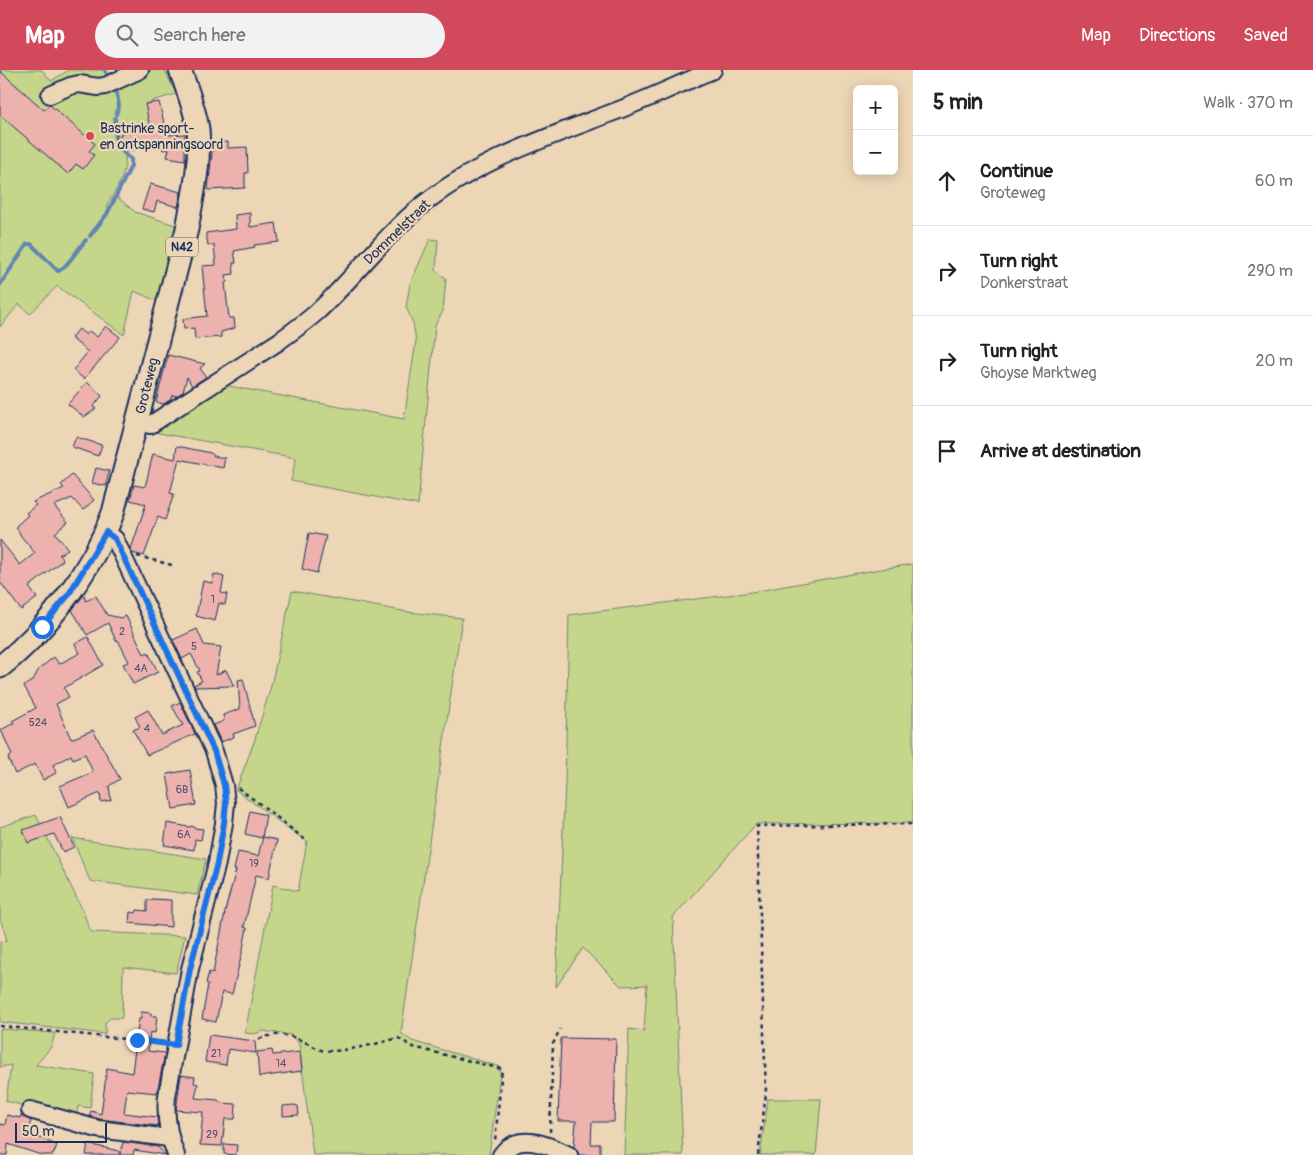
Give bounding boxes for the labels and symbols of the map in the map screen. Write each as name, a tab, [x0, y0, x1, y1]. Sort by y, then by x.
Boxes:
place label: Bastrinke sport- en ontspanningsoord	[100, 120, 224, 153]
marker: Bastrinke sport- en ontspanningsoord	[84, 130, 96, 142]
street label: Dommelstraat	[360, 196, 434, 268]
road number: N42	[166, 238, 198, 256]
street label: Groteweg	[132, 356, 162, 416]
house number: 1	[211, 593, 215, 606]
route start	[31, 616, 54, 639]
house number: 2	[119, 625, 125, 638]
house number: 5	[191, 640, 197, 653]
house number: 4A	[134, 662, 148, 675]
house number: 524	[29, 716, 48, 729]
house number: 4	[144, 722, 151, 735]
house number: 6B	[176, 783, 188, 796]
house number: 6A	[177, 828, 191, 841]
house number: 19	[249, 857, 259, 870]
route end	[126, 1029, 149, 1052]
house number: 21	[211, 1047, 221, 1060]
house number: 14	[276, 1057, 287, 1070]
scale bar	[15, 1120, 108, 1143]
house number: 29	[206, 1128, 218, 1141]

